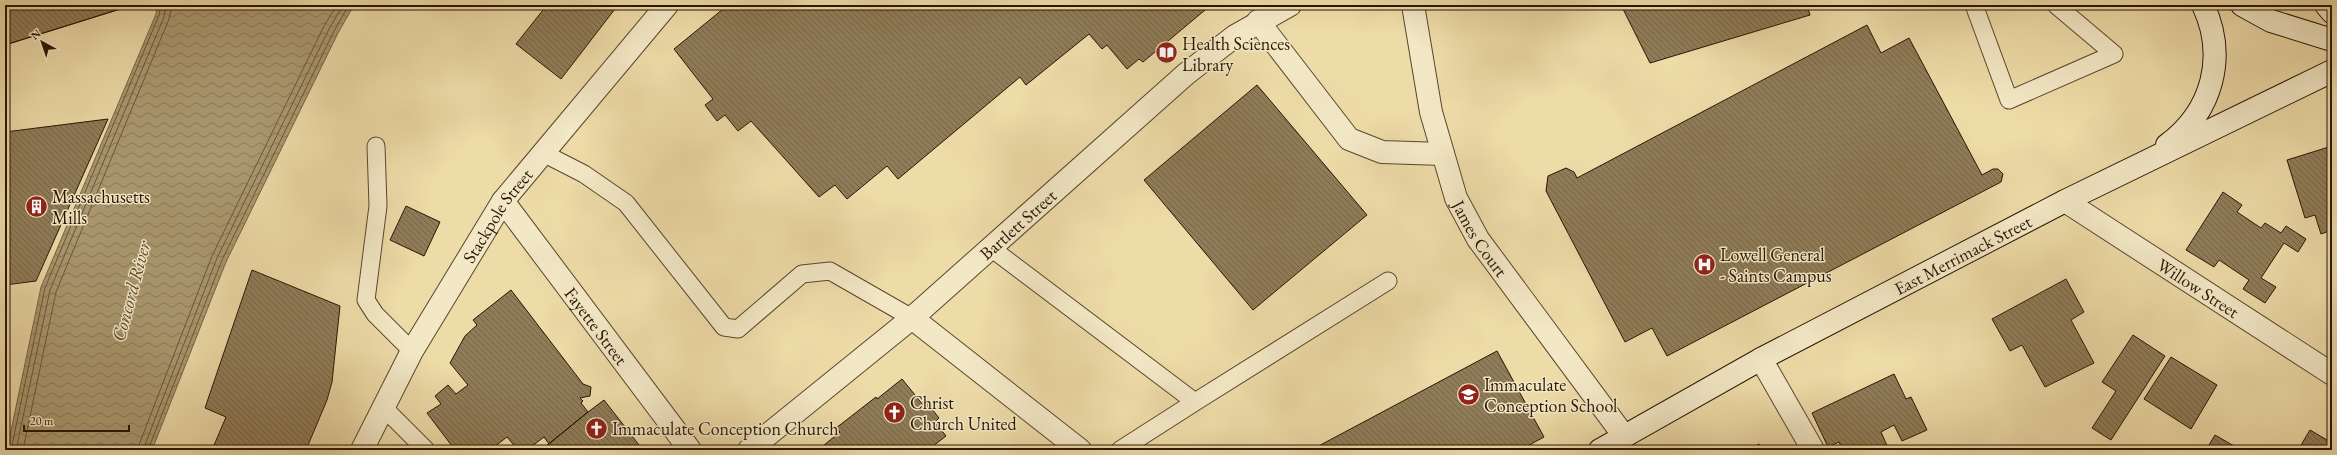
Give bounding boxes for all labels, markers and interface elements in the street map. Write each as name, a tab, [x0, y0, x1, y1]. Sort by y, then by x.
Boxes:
north arrow	[22, 22, 62, 62]
text: N	[28, 26, 44, 43]
place label: Health Sciences Library	[1182, 32, 1290, 76]
library icon: Health Sciences Library	[1154, 40, 1180, 66]
street label: Stackpole Street	[457, 163, 537, 267]
street label: Bartlett Street	[974, 184, 1061, 264]
place label: Massachusetts Mills	[52, 185, 150, 229]
building icon: Massachusetts Mills	[24, 193, 50, 219]
street label: James Court	[1447, 194, 1513, 281]
street label: East Merrimack Street	[1890, 209, 2035, 299]
water label: Concord River	[106, 237, 157, 344]
place label: Lowell General - Saints Campus	[1720, 243, 1832, 287]
hospital icon: Lowell General - Saints Campus	[1691, 251, 1717, 277]
street label: Willow Street	[2153, 252, 2244, 323]
street label: Fayette Street	[560, 282, 634, 370]
place label: Immaculate Conception School	[1484, 373, 1617, 417]
school or university icon: Immaculate Conception School	[1455, 381, 1481, 407]
place label: Christ Church United	[910, 391, 1017, 435]
church icon: Christ Church United	[882, 399, 908, 425]
scale bar	[24, 407, 129, 433]
text: 20 m	[30, 413, 54, 429]
church icon: Immaculate Conception Church	[584, 415, 610, 441]
place label: Immaculate Conception Church	[612, 417, 839, 440]

